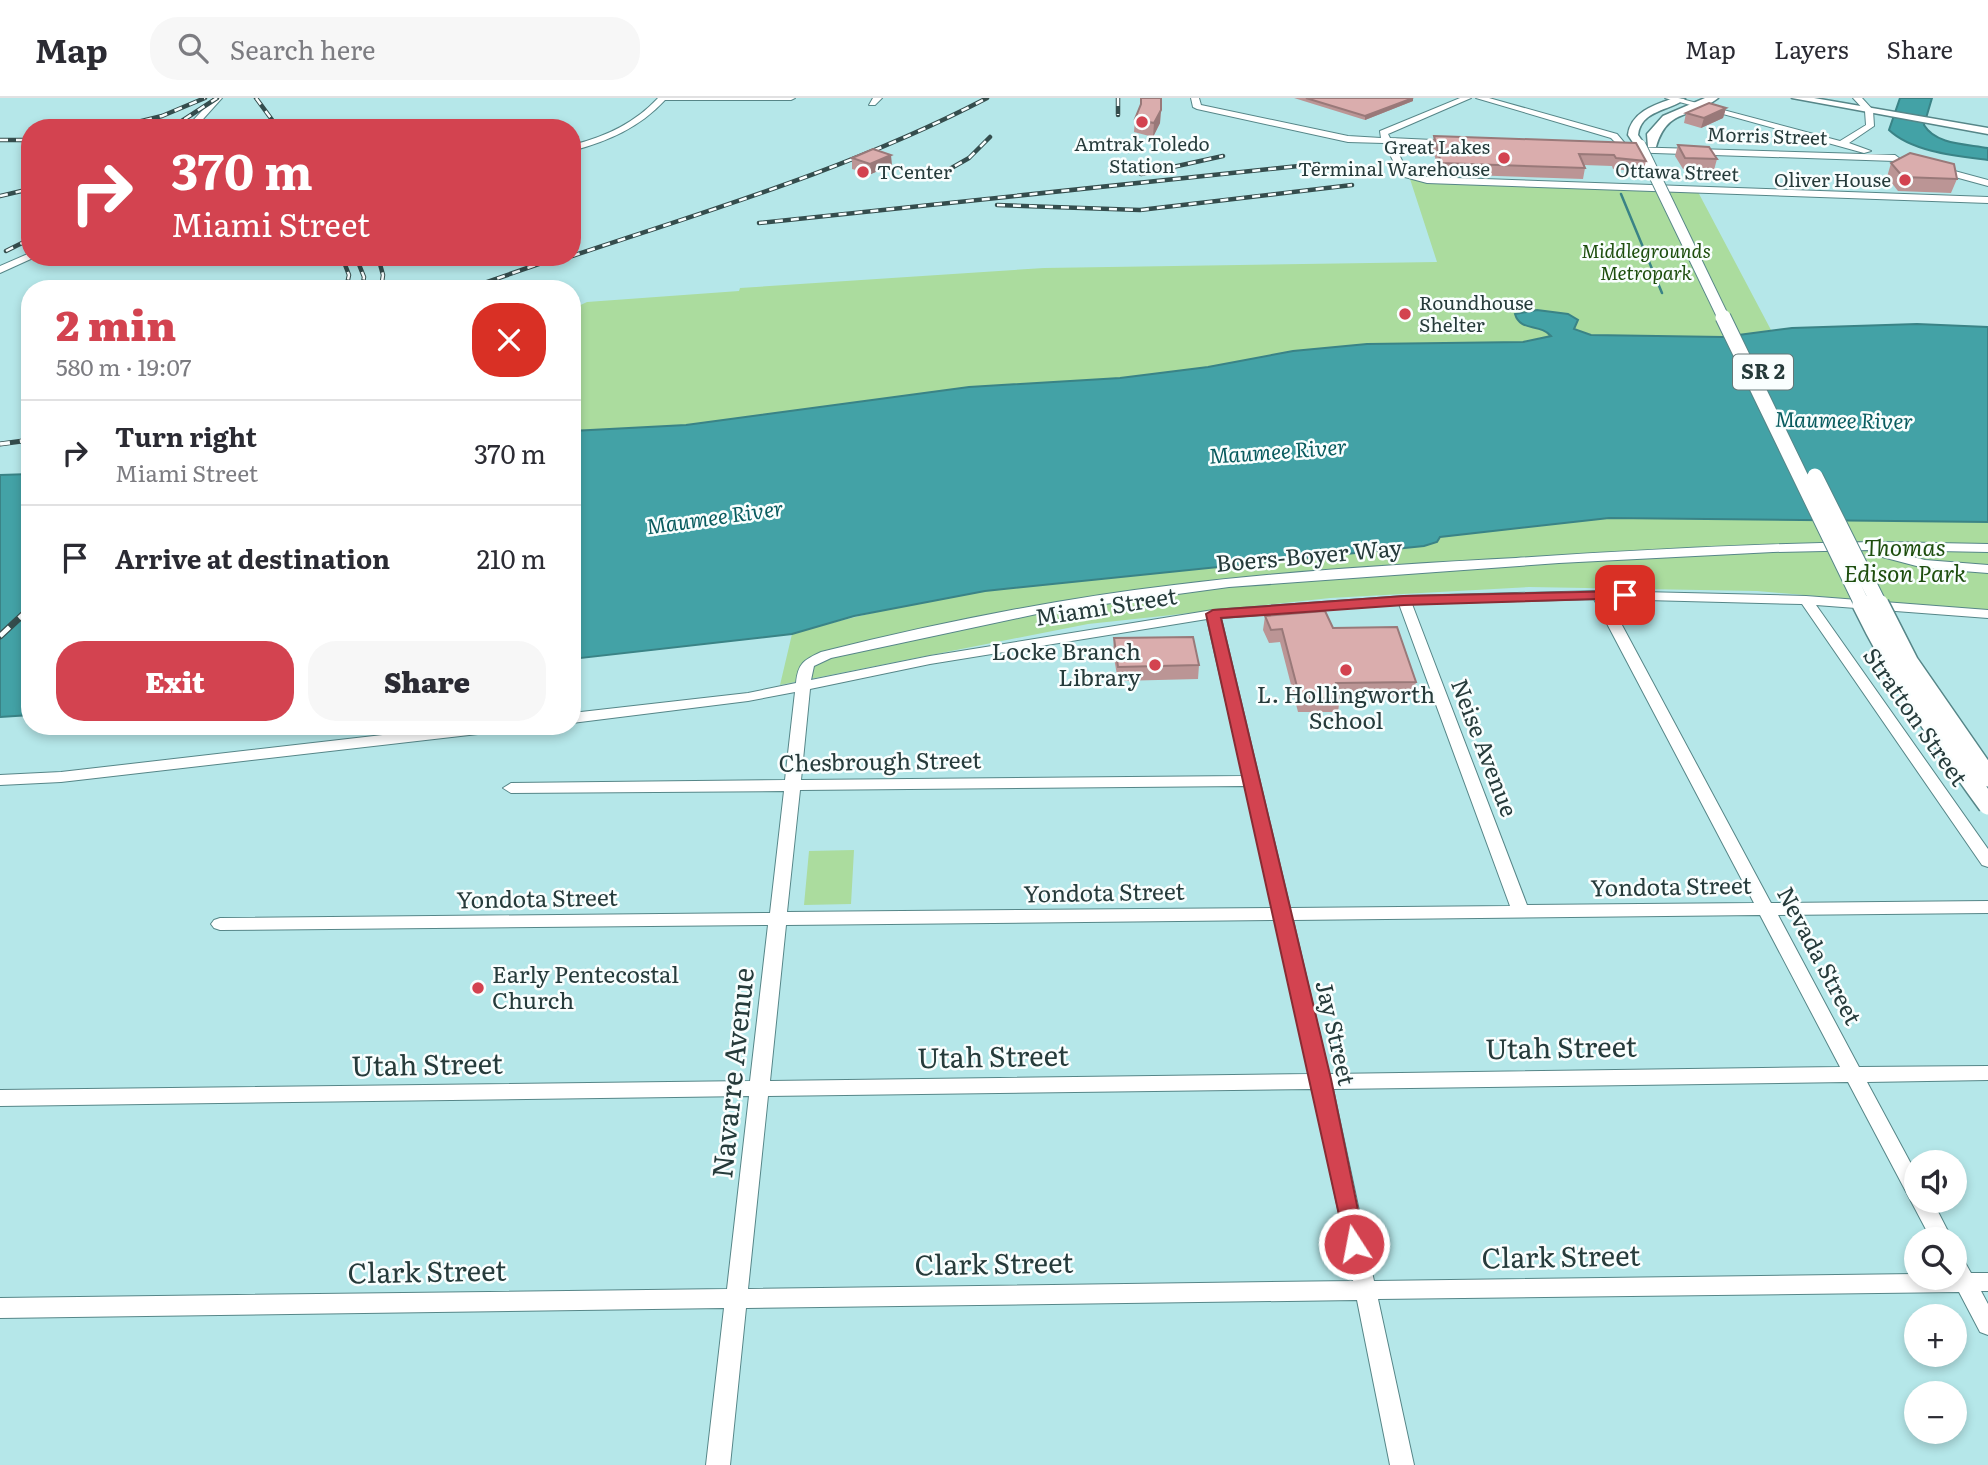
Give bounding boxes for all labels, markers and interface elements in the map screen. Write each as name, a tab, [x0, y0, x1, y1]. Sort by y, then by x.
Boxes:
search box	[150, 17, 640, 80]
text: Map	[35, 24, 108, 73]
icon: search	[174, 29, 212, 67]
text: Search here	[230, 29, 376, 68]
text: Map	[1685, 31, 1736, 66]
text: Layers	[1774, 31, 1848, 66]
text: Share	[1886, 31, 1953, 66]
marker: Amtrak Toledo Station	[1134, 114, 1150, 130]
street label: Morris Street	[1706, 119, 1828, 151]
place label: Amtrak Toledo Station	[1074, 129, 1210, 179]
text: 370 m	[171, 132, 313, 205]
place label: Great Lakes Terminal Warehouse	[1298, 132, 1490, 182]
icon: right	[56, 147, 147, 238]
marker: Great Lakes Terminal Warehouse	[1496, 150, 1512, 166]
street label: Ottawa Street	[1615, 155, 1740, 187]
place label: TCenter	[877, 157, 952, 185]
marker: TCenter	[855, 164, 871, 180]
place label: Oliver House	[1774, 165, 1891, 193]
marker: Oliver House	[1897, 172, 1913, 188]
text: Miami Street	[171, 199, 370, 247]
park label: Middlegrounds Metropark	[1581, 236, 1711, 286]
place label: Roundhouse Shelter	[1419, 288, 1534, 338]
text: 2 min	[56, 292, 176, 354]
button: close	[472, 303, 546, 377]
marker: Roundhouse Shelter	[1397, 306, 1413, 322]
text: 580 m · 19:07	[56, 349, 191, 383]
road number: SR 2	[1733, 354, 1793, 390]
water label: Maumee River	[1775, 402, 1914, 435]
text: Turn right	[115, 416, 257, 455]
water label: Maumee River	[1208, 429, 1348, 470]
text: 370 m	[474, 433, 546, 472]
icon: right	[56, 434, 94, 472]
text: Miami Street	[115, 455, 258, 489]
water label: Maumee River	[644, 491, 786, 541]
street label: Boers-Boyer Way	[1214, 529, 1404, 579]
park label: Thomas Edison Park	[1844, 529, 1967, 589]
text: Arrive at destination	[115, 538, 390, 577]
text: 210 m	[477, 538, 546, 577]
icon: arrive	[56, 539, 94, 577]
pin	[1595, 565, 1655, 625]
icon: arrive	[1606, 576, 1644, 614]
street label: Miami Street	[1032, 577, 1180, 633]
place label: Locke Branch Library	[991, 633, 1142, 693]
street label: Stratton Street	[1856, 640, 1978, 793]
button: Exit	[56, 641, 294, 721]
button: Share	[308, 641, 546, 721]
marker: Locke Branch Library	[1147, 657, 1163, 673]
marker: L. Hollingworth School	[1338, 662, 1354, 678]
street label: Neise Avenue	[1444, 673, 1528, 821]
place label: L. Hollingworth School	[1257, 676, 1435, 736]
street label: Chesbrough Street	[778, 741, 982, 779]
street label: Yondota Street	[1590, 867, 1753, 903]
street label: Yondota Street	[1023, 873, 1186, 909]
street label: Yondota Street	[456, 879, 619, 915]
street label: Nevada Street	[1770, 880, 1872, 1031]
place label: Early Pentecostal Church	[492, 956, 679, 1016]
street label: Navarre Avenue	[699, 965, 763, 1180]
street label: Jay Street	[1308, 977, 1366, 1089]
marker: Early Pentecostal Church	[470, 980, 486, 996]
street label: Utah Street	[1485, 1024, 1638, 1068]
street label: Utah Street	[917, 1033, 1070, 1077]
street label: Utah Street	[351, 1041, 504, 1085]
map controls	[1904, 1150, 1967, 1444]
button: sound	[1904, 1150, 1967, 1213]
position arrow	[1317, 1207, 1391, 1281]
button: search	[1904, 1227, 1967, 1290]
street label: Clark Street	[1481, 1233, 1641, 1277]
street label: Clark Street	[914, 1240, 1074, 1284]
street label: Clark Street	[347, 1248, 507, 1292]
button: +	[1904, 1304, 1967, 1367]
button: −	[1904, 1381, 1967, 1444]

